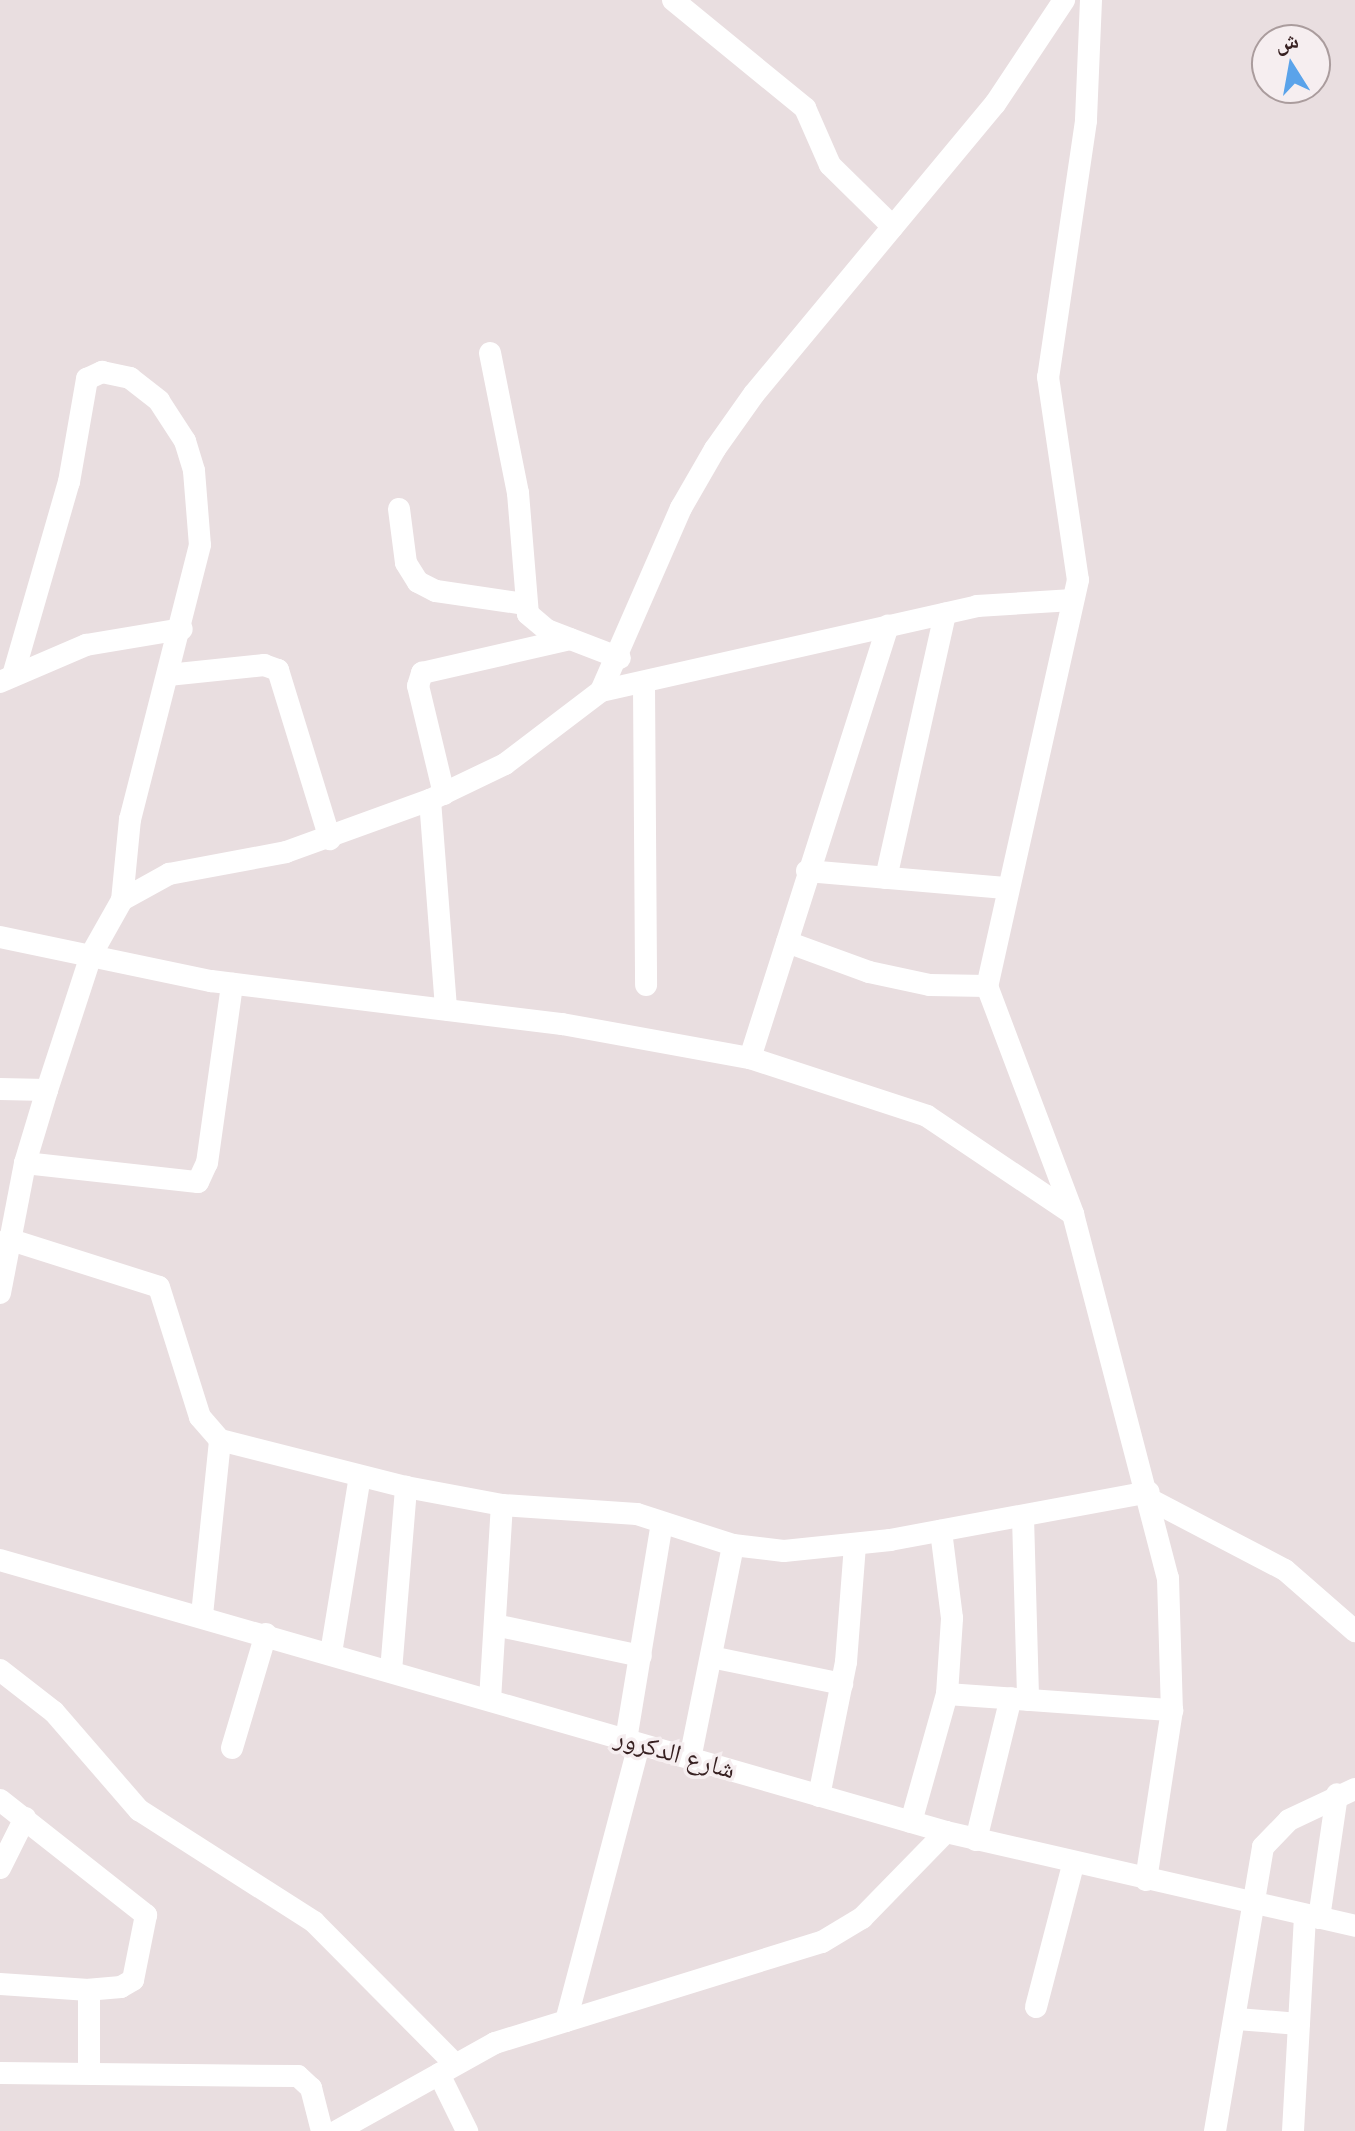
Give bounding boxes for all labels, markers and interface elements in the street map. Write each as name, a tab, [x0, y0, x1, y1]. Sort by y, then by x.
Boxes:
north arrow	[1251, 24, 1331, 104]
text: ش	[1273, 26, 1301, 57]
street label: شارع الدكرور	[611, 1722, 739, 1786]

